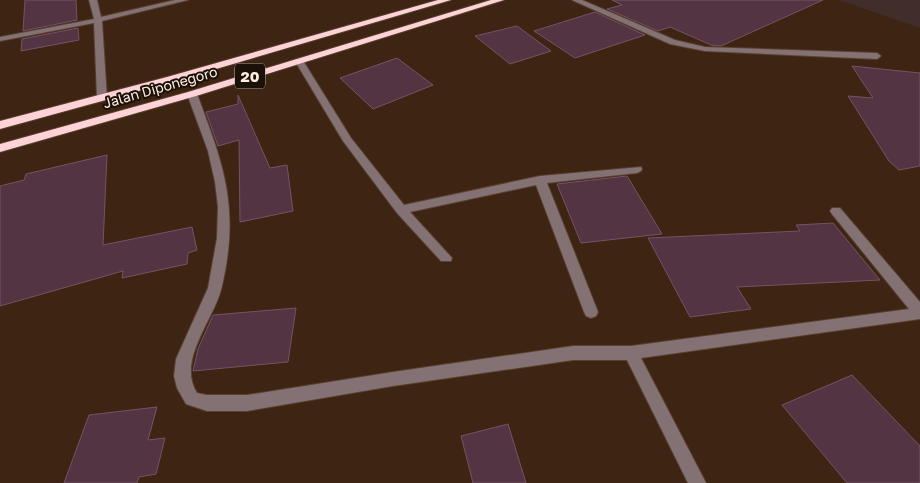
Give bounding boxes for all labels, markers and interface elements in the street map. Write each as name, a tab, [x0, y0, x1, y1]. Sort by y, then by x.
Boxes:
street label: Jalan Diponegoro	[101, 63, 219, 111]
road number: 20	[235, 64, 265, 88]

